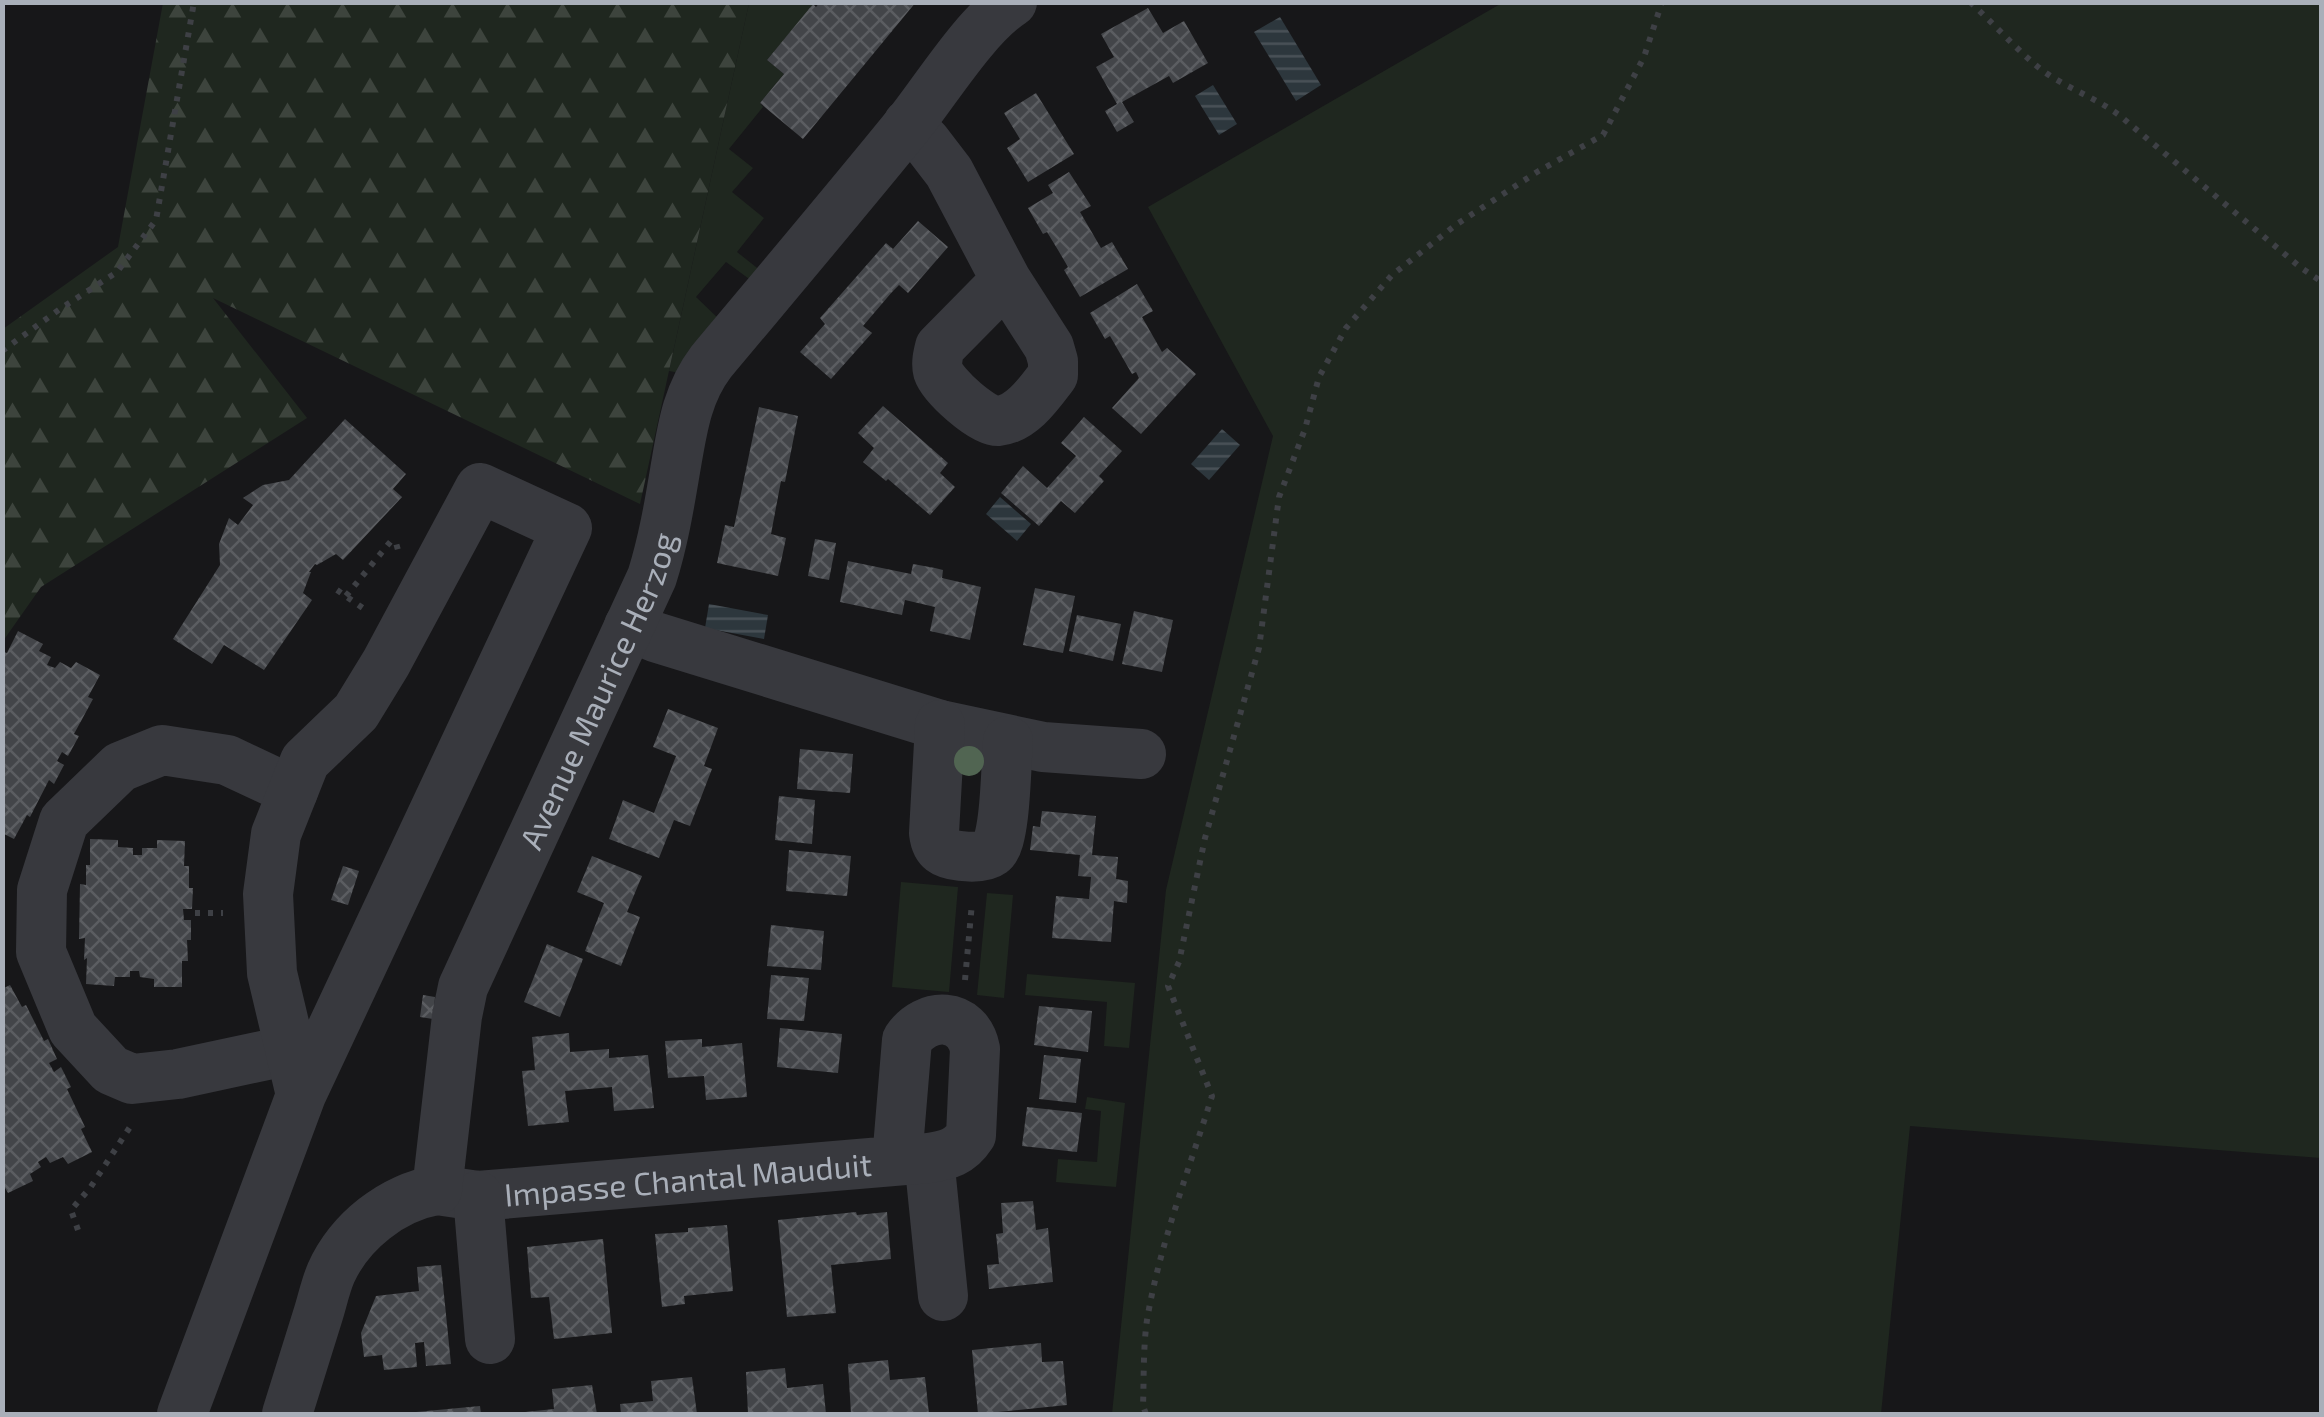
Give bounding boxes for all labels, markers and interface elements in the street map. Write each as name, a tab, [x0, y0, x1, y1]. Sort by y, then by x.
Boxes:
street label: Avenue Maurice Herzog	[510, 528, 682, 855]
street label: Impasse Chantal Mauduit	[503, 1144, 873, 1213]

